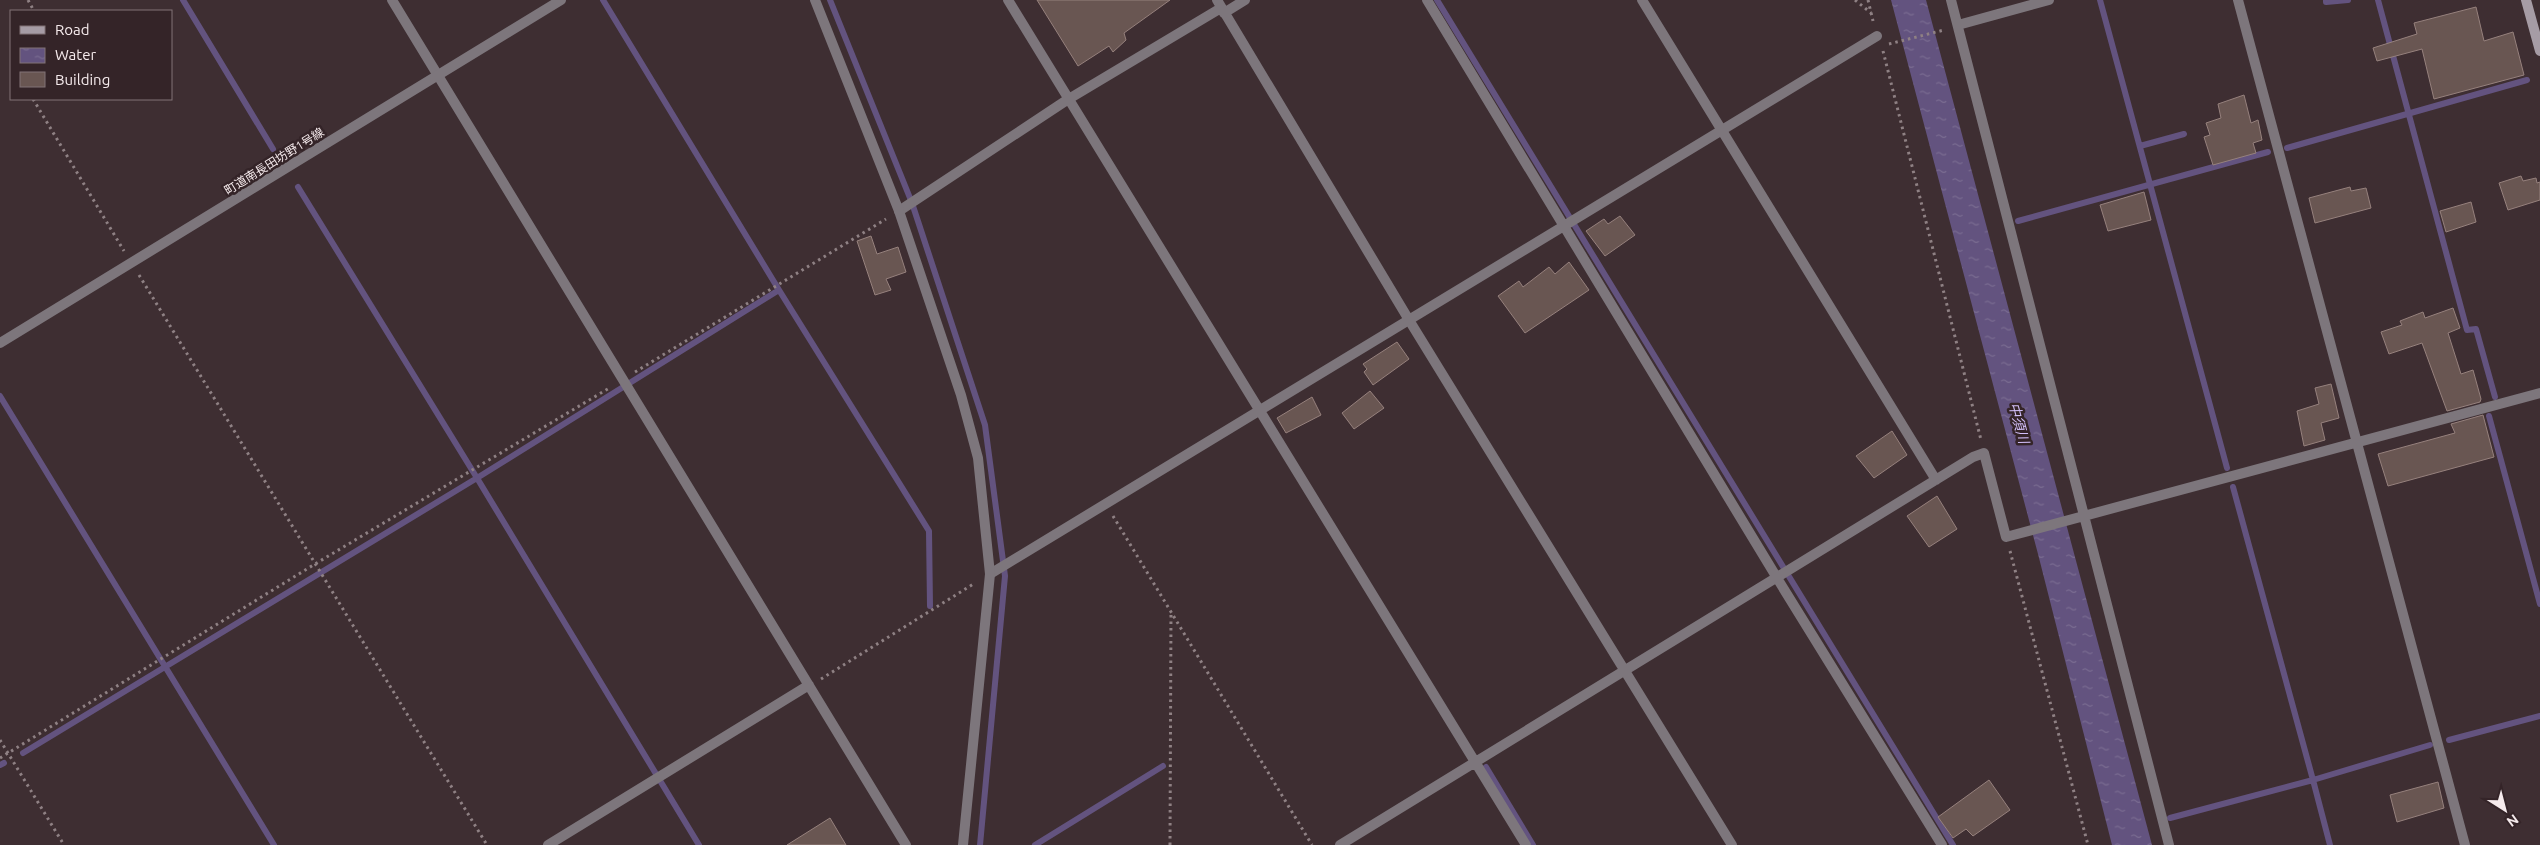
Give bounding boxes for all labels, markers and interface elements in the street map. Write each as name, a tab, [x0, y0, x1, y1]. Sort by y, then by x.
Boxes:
legend	[10, 10, 172, 100]
text: Road	[55, 21, 90, 38]
text: Water	[55, 46, 96, 63]
text: Building	[55, 71, 110, 88]
street label: 町道南長田坊野1号線	[222, 125, 326, 197]
water label: 中須川	[2006, 401, 2033, 447]
north arrow	[2480, 785, 2530, 835]
text: N	[2504, 811, 2522, 830]

